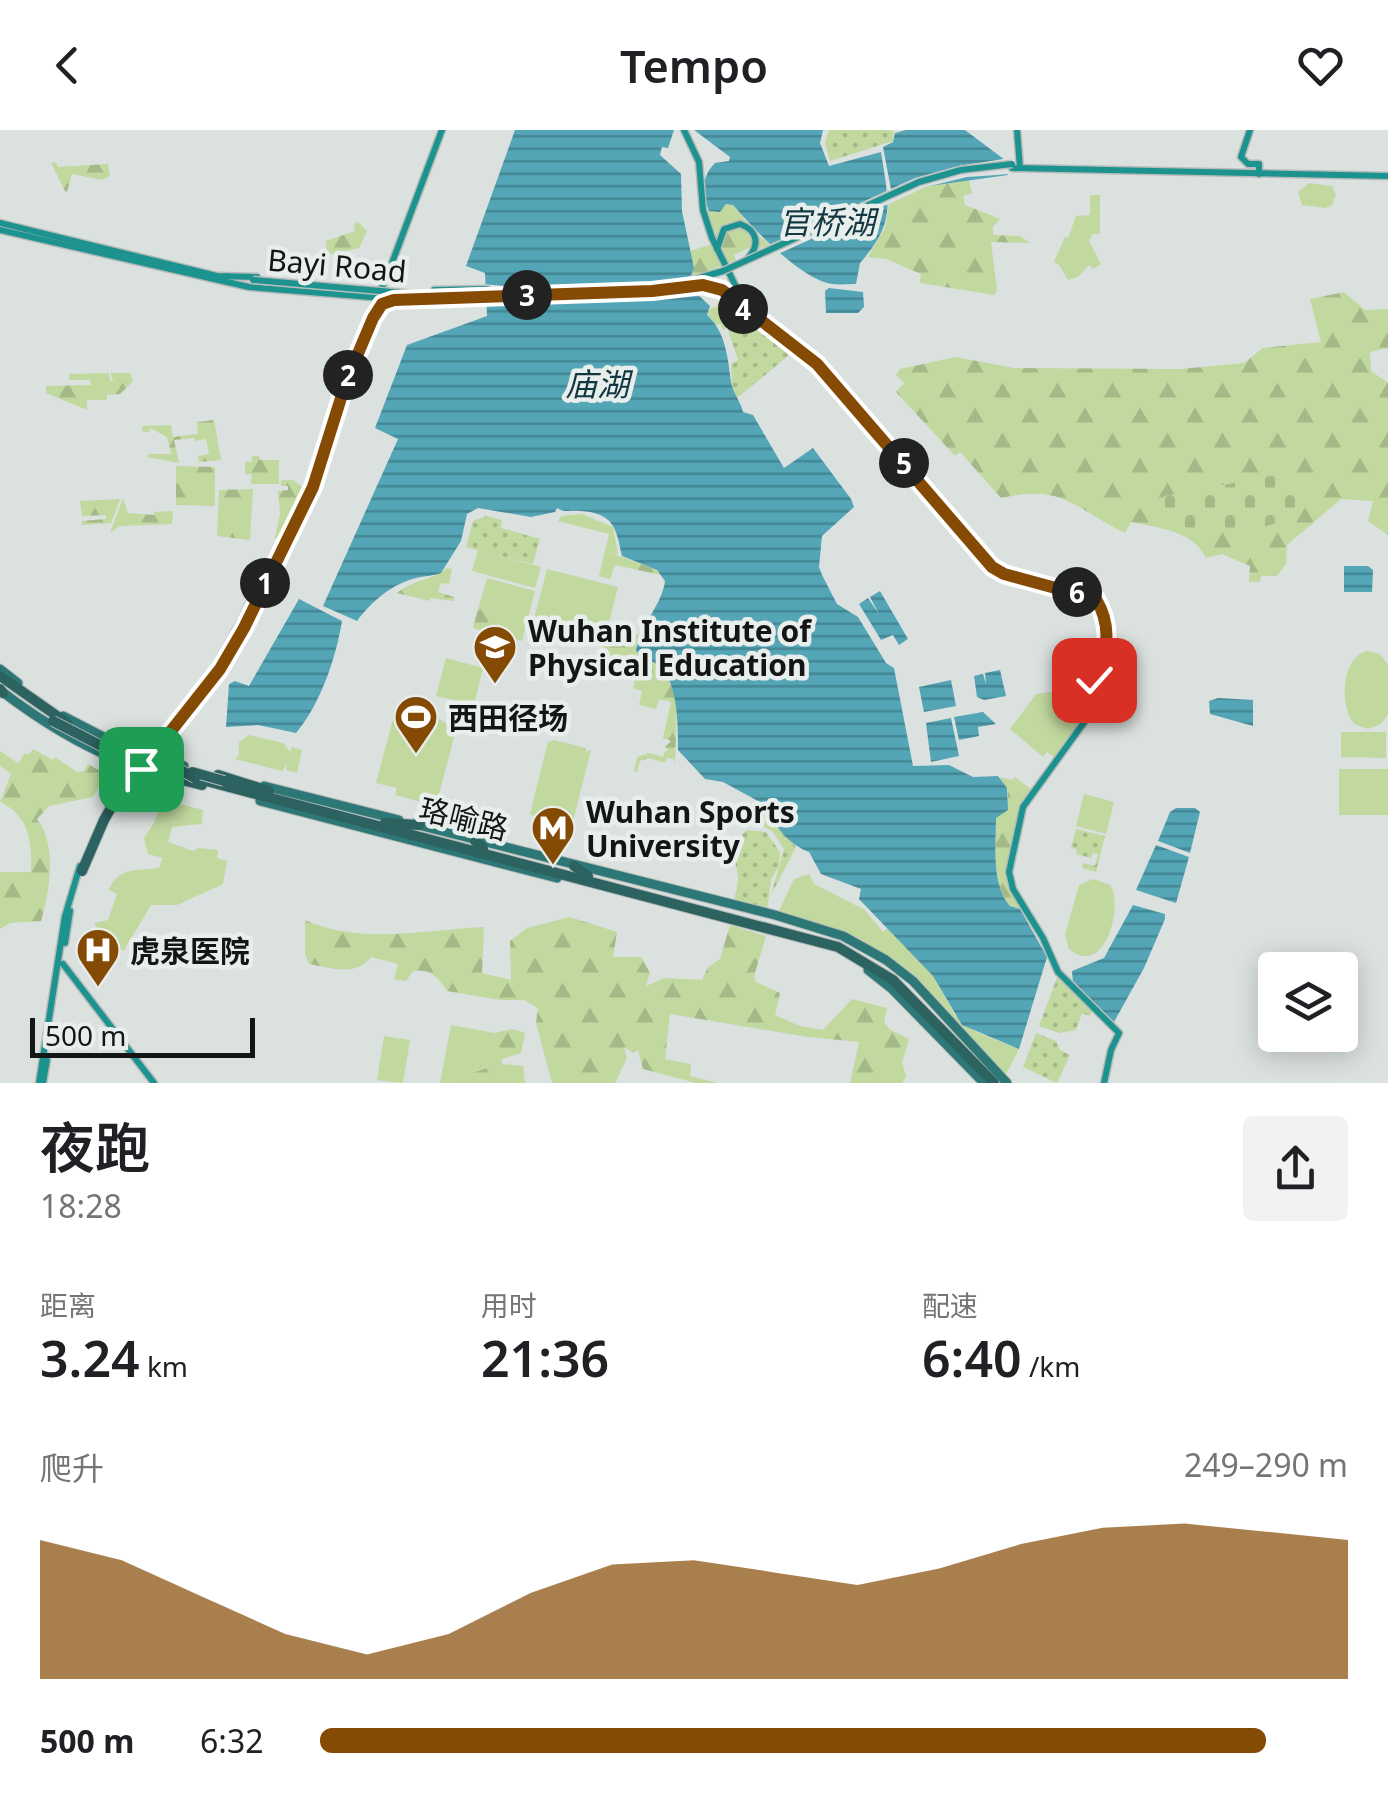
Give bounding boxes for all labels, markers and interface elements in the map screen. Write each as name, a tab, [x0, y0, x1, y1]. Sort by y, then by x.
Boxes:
text: Tempo	[620, 35, 768, 96]
icon: back	[40, 38, 95, 93]
icon: heart	[1293, 38, 1348, 93]
water label: 官桥湖	[779, 200, 880, 243]
street label: Bayi Road	[266, 239, 408, 291]
pin: 3	[502, 270, 552, 320]
text: 3	[519, 276, 535, 314]
pin: 4	[718, 284, 768, 334]
text: 4	[735, 290, 751, 328]
pin: 2	[323, 350, 373, 400]
text: 2	[340, 356, 356, 394]
water label: 庙湖	[565, 362, 634, 405]
pin: 5	[879, 438, 929, 488]
text: 5	[896, 444, 912, 482]
pin: 1	[240, 558, 290, 608]
text: 1	[257, 564, 273, 602]
pin: 6	[1052, 567, 1102, 617]
text: 6	[1069, 573, 1085, 611]
place label: Wuhan Institute of Physical Education	[528, 610, 812, 685]
school or university icon: Wuhan Institute of Physical Education	[472, 624, 518, 685]
pin	[1052, 638, 1137, 723]
icon: check	[1067, 653, 1122, 708]
sports icon: 西田径场	[393, 694, 439, 755]
place label: 西田径场	[448, 697, 568, 738]
pin	[99, 727, 184, 812]
icon: arrive	[114, 742, 169, 797]
street label: 珞喻路	[415, 787, 513, 849]
place label: Wuhan Sports University	[586, 791, 795, 866]
metro station icon: Wuhan Sports University	[530, 805, 576, 866]
hospital icon: 虎泉医院	[75, 927, 121, 988]
place label: 虎泉医院	[130, 930, 250, 971]
map controls	[1258, 952, 1358, 1052]
button: layers	[1258, 952, 1358, 1052]
scale bar	[30, 1013, 255, 1058]
text: 500 m	[45, 1016, 127, 1054]
text: 夜跑	[40, 1109, 150, 1184]
button: share	[1243, 1116, 1348, 1221]
text: 18:28	[40, 1184, 122, 1227]
text: 距离	[40, 1286, 96, 1324]
text: 用时	[481, 1286, 537, 1324]
text: 配速	[922, 1286, 978, 1324]
text: 3.24	[40, 1324, 140, 1392]
text: 21:36	[481, 1324, 609, 1392]
text: 6:40	[922, 1324, 1022, 1392]
text: km	[140, 1347, 188, 1385]
text: /km	[1022, 1347, 1080, 1385]
text: 249–290 m	[1184, 1443, 1348, 1486]
text: 爬升	[40, 1446, 104, 1489]
text: 500 m	[40, 1719, 134, 1762]
text: 6:32	[200, 1719, 264, 1762]

